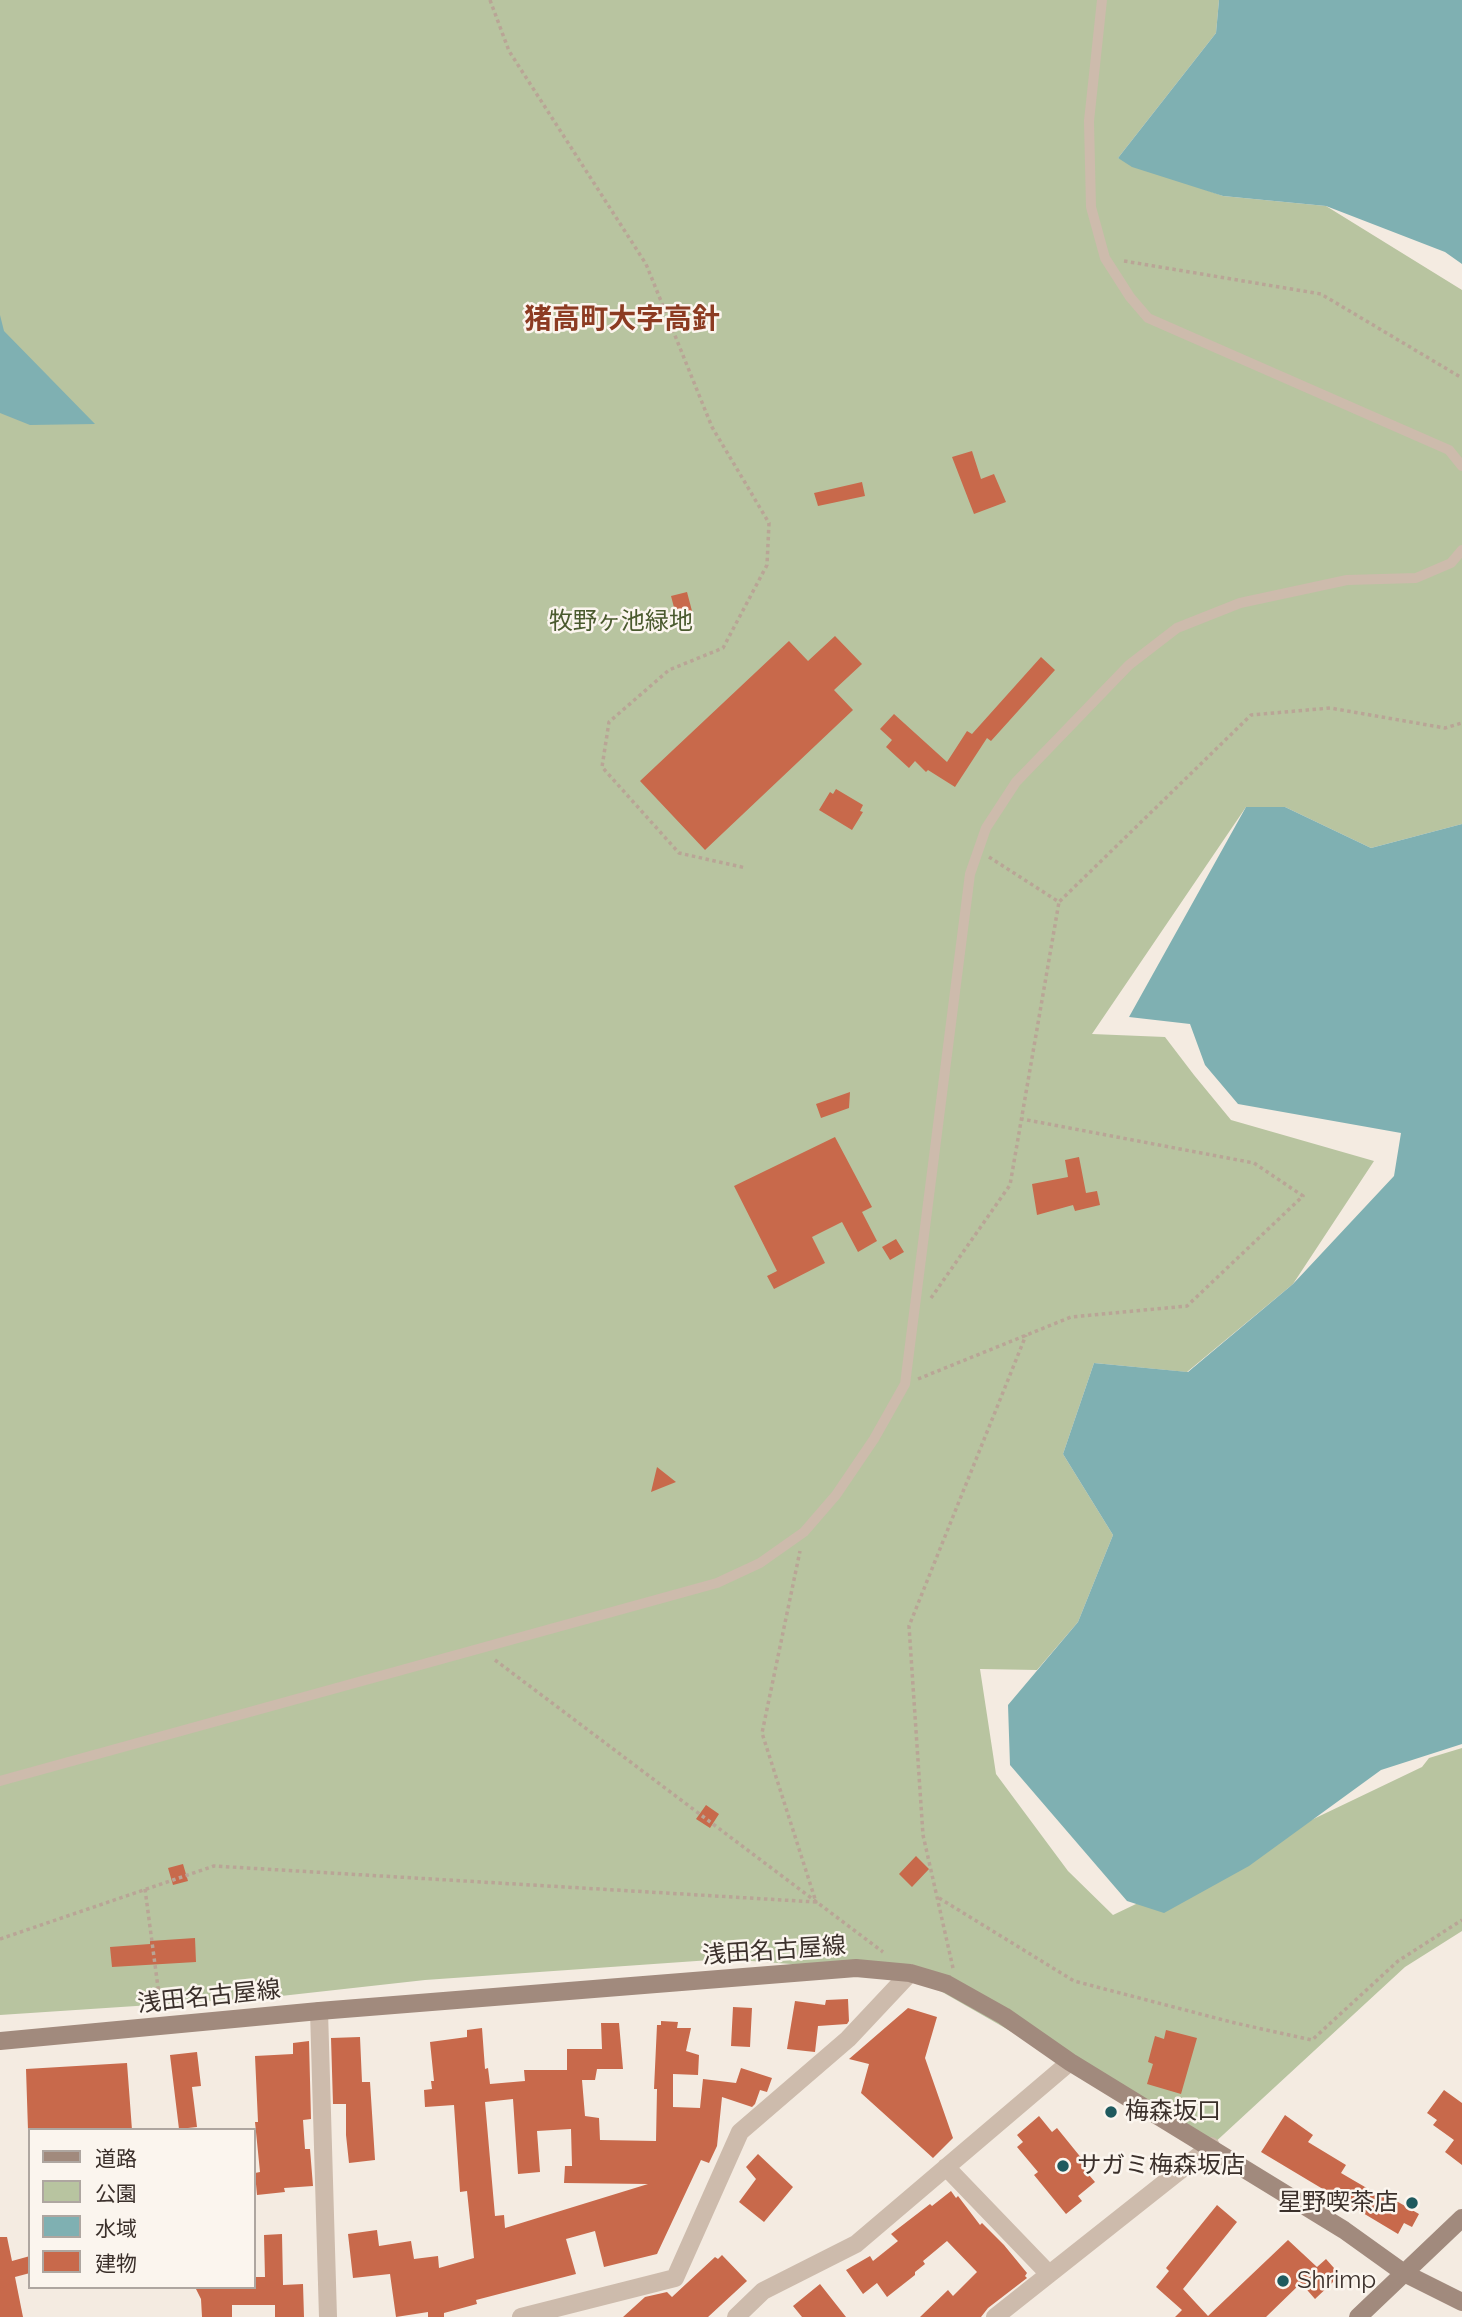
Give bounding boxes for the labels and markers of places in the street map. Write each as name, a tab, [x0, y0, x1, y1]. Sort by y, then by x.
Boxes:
place label: 梅森坂口	[1125, 2098, 1221, 2126]
marker: 梅森坂口	[1103, 2104, 1119, 2120]
place label: サガミ梅森坂店	[1077, 2152, 1245, 2180]
marker: サガミ梅森坂店	[1055, 2158, 1071, 2174]
place label: 星野喫茶店	[1278, 2189, 1398, 2217]
marker: 星野喫茶店	[1404, 2195, 1420, 2211]
place label: Shrimp	[1297, 2267, 1376, 2295]
marker: Shrimp	[1275, 2273, 1291, 2289]

